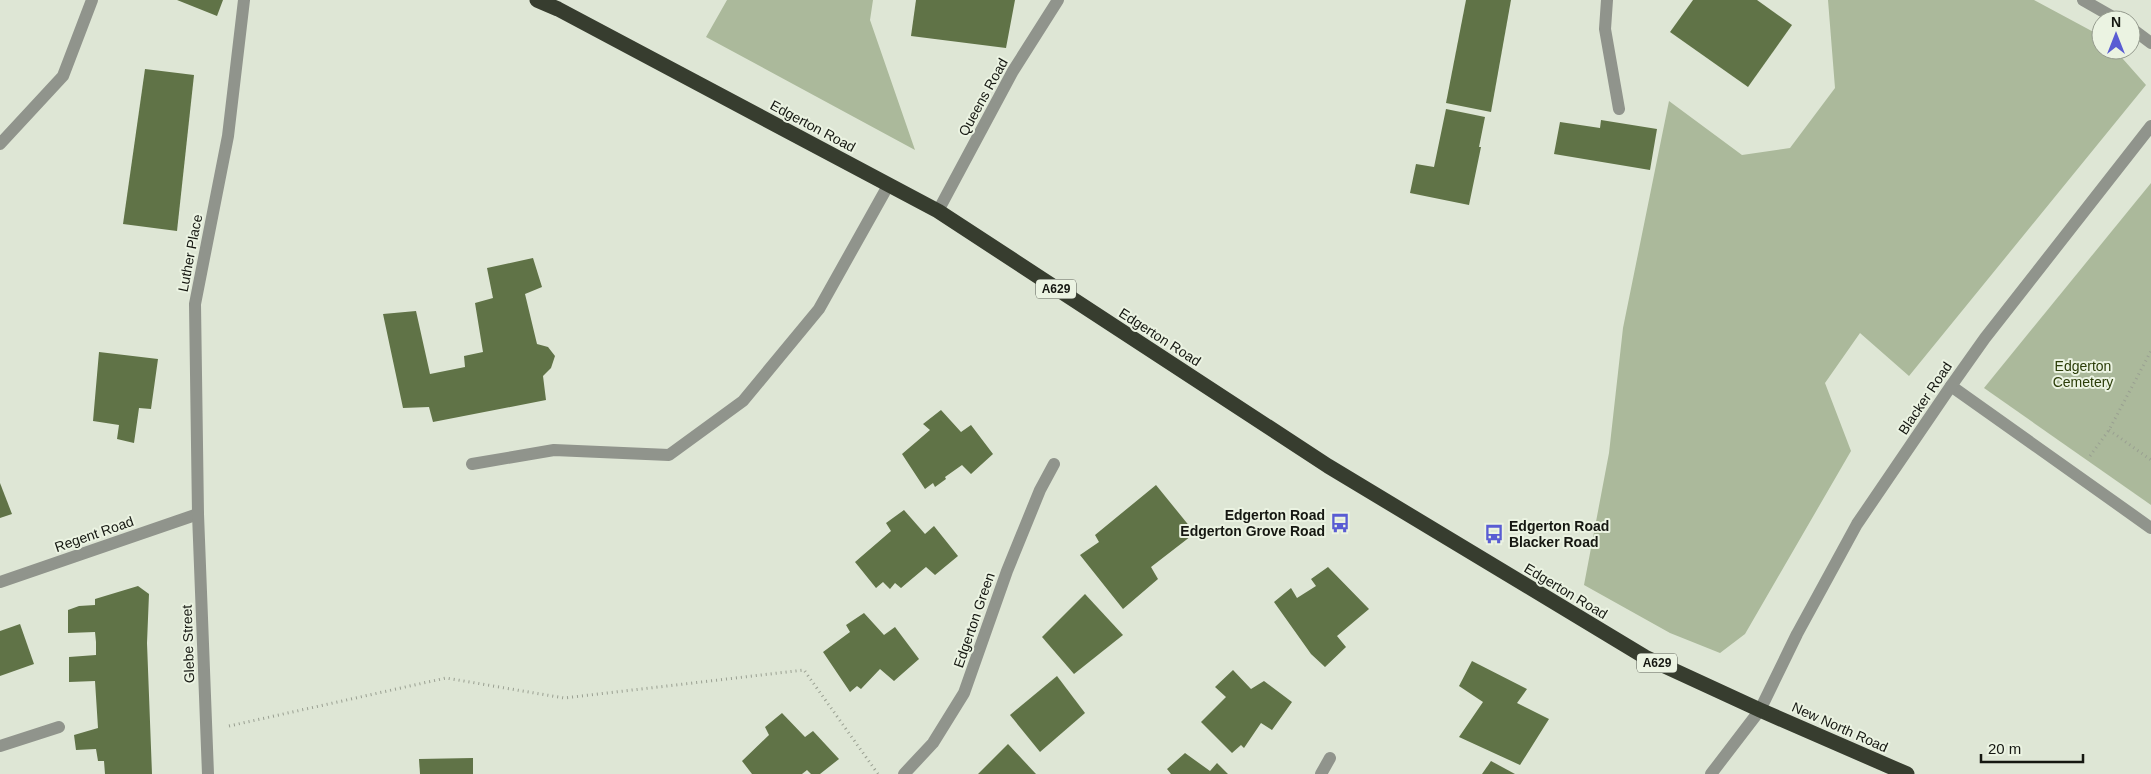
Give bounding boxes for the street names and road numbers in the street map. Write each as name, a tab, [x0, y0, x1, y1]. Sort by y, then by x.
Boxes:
street label: Queens Road	[955, 55, 1011, 139]
street label: Edgerton Road	[768, 97, 858, 155]
street label: Luther Place	[175, 213, 205, 293]
road number: A629	[1036, 280, 1076, 298]
street label: Edgerton Road	[1116, 305, 1204, 369]
street label: Blacker Road	[1895, 359, 1955, 437]
street label: Regent Road	[52, 513, 136, 555]
street label: Edgerton Road	[1522, 560, 1610, 622]
street label: Edgerton Green	[950, 570, 998, 670]
street label: Glebe Street	[179, 604, 197, 684]
road number: A629	[1637, 654, 1677, 672]
street label: New North Road	[1789, 699, 1891, 755]

